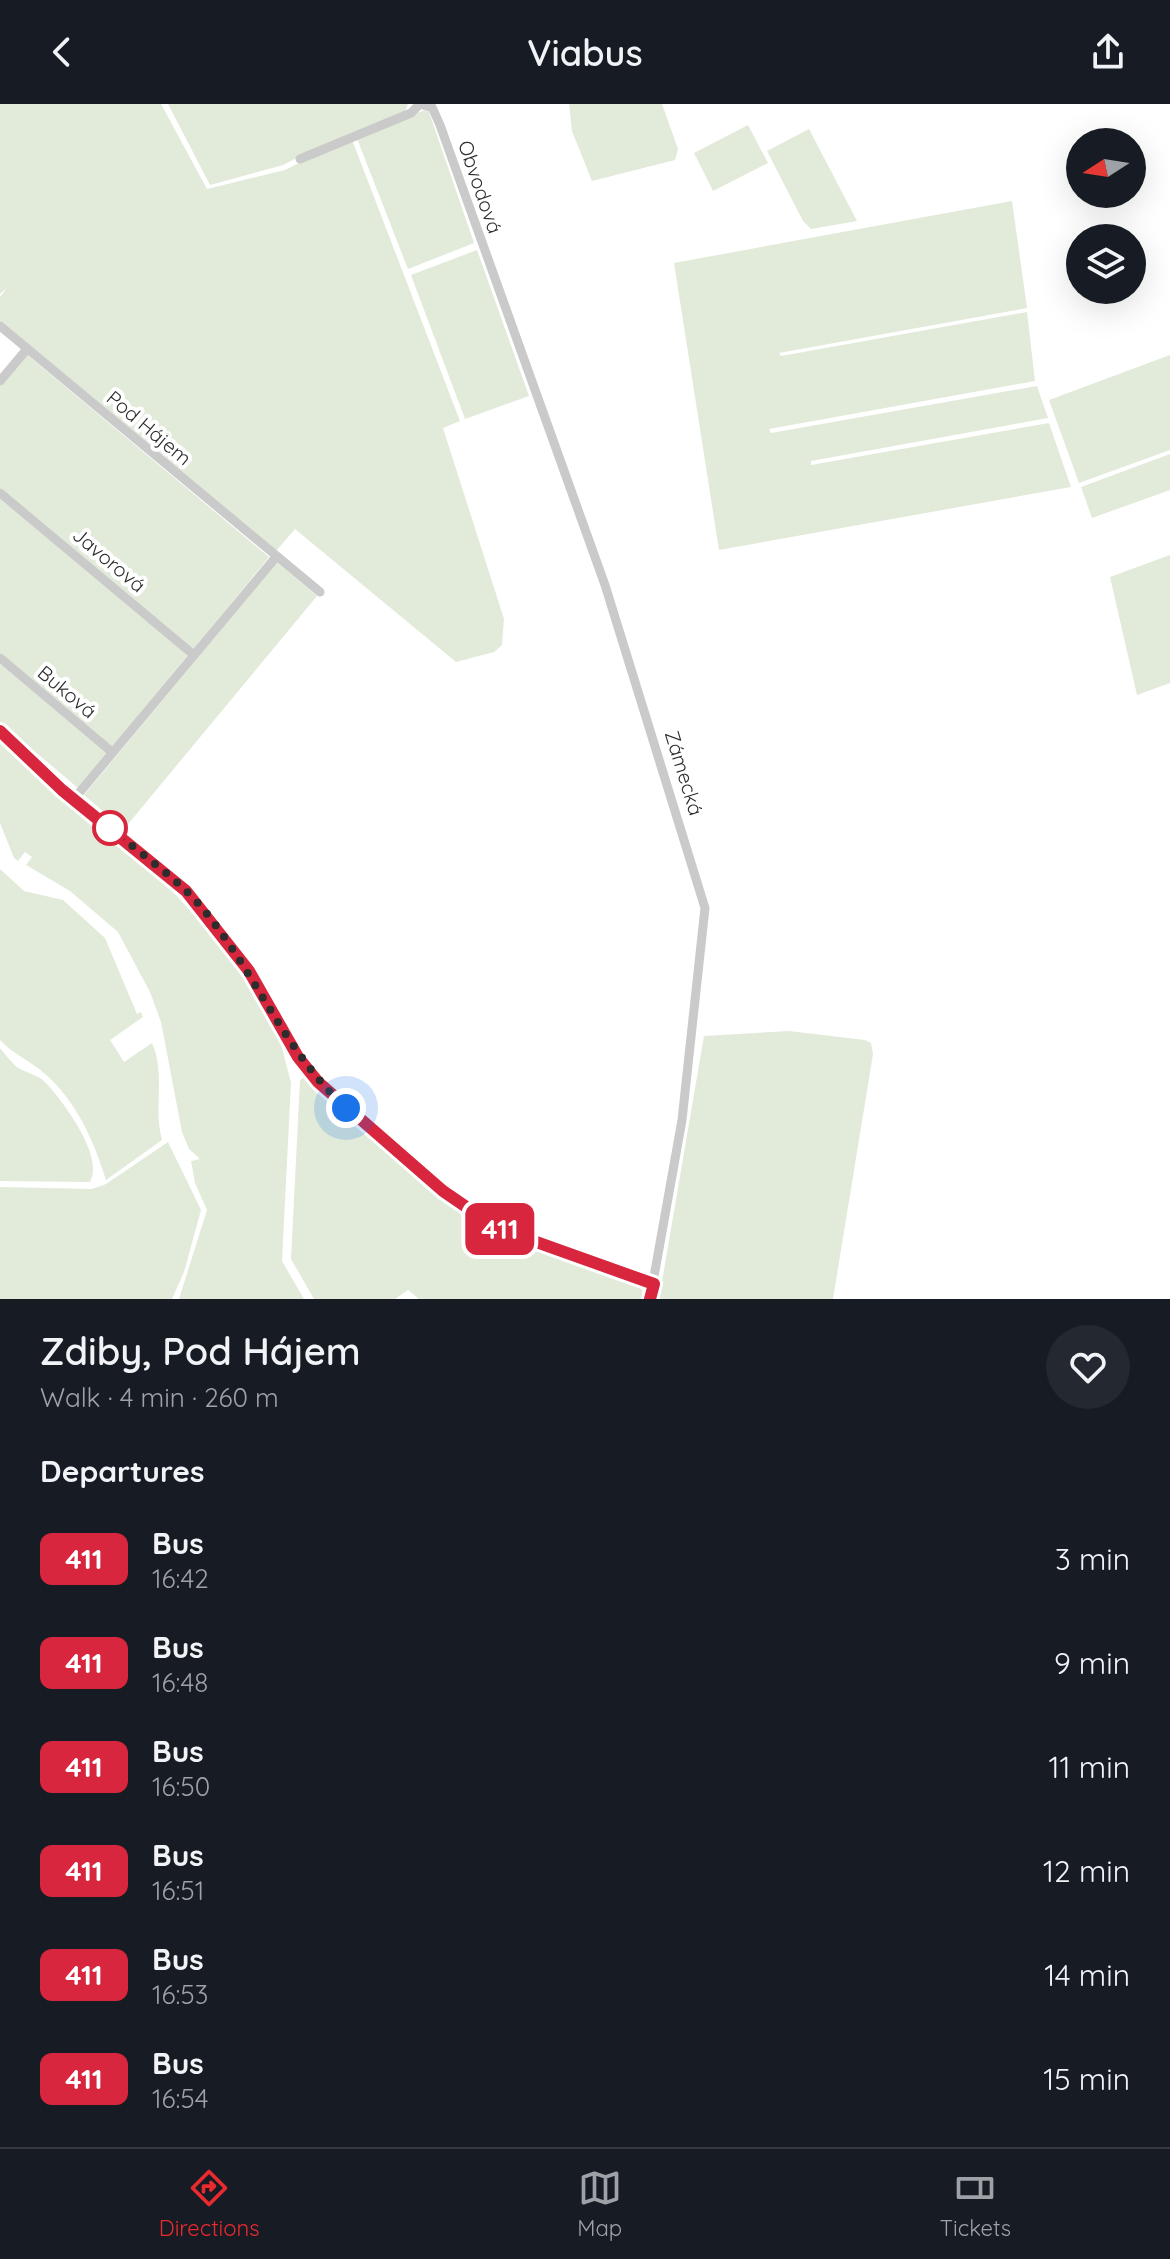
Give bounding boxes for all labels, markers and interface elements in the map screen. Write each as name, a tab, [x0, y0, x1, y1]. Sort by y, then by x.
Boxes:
icon: back	[40, 30, 84, 74]
text: Viabus	[527, 30, 643, 75]
icon: share	[1086, 30, 1130, 74]
north arrow	[1066, 128, 1146, 208]
map controls	[1066, 128, 1146, 304]
street label: Obvodová	[453, 137, 508, 237]
button: layers	[1066, 224, 1146, 304]
street label: Pod Hájem	[102, 385, 197, 470]
street label: Javorová	[68, 522, 151, 597]
street label: Buková	[33, 660, 102, 723]
street label: Zámecká	[660, 727, 709, 818]
unlabelled marker	[93, 811, 127, 845]
your location	[326, 1088, 366, 1128]
line badge: 411	[454, 1203, 546, 1255]
text: 411	[481, 1211, 519, 1246]
button: heart	[1046, 1325, 1130, 1409]
text: Zdiby, Pod Hájem	[40, 1327, 361, 1375]
text: Walk · 4 min · 260 m	[40, 1381, 279, 1414]
text: Departures	[40, 1452, 205, 1490]
text: Bus	[152, 1524, 204, 1562]
text: 3 min	[1055, 1540, 1130, 1578]
text: 411	[65, 1541, 103, 1576]
text: 16:42	[152, 1562, 209, 1595]
text: Bus	[152, 1628, 204, 1666]
text: 9 min	[1054, 1644, 1130, 1682]
text: 411	[65, 1645, 103, 1680]
text: 16:48	[152, 1666, 208, 1699]
text: Bus	[152, 1732, 204, 1770]
text: 11 min	[1048, 1748, 1130, 1786]
text: 411	[65, 1749, 103, 1784]
text: 16:50	[152, 1770, 210, 1803]
text: Bus	[152, 1836, 204, 1874]
text: 12 min	[1043, 1852, 1130, 1890]
text: 411	[65, 1853, 103, 1888]
text: 16:51	[152, 1874, 204, 1907]
text: Bus	[152, 1940, 204, 1978]
text: 14 min	[1044, 1956, 1130, 1994]
text: 411	[65, 1957, 103, 1992]
text: 16:53	[152, 1978, 208, 2011]
text: Bus	[152, 2044, 204, 2082]
text: 15 min	[1043, 2060, 1130, 2098]
text: 411	[65, 2061, 103, 2096]
text: 16:54	[152, 2082, 208, 2115]
tab: Directions	[159, 2166, 260, 2242]
tab: Map	[577, 2166, 622, 2242]
tab: Tickets	[940, 2166, 1011, 2242]

